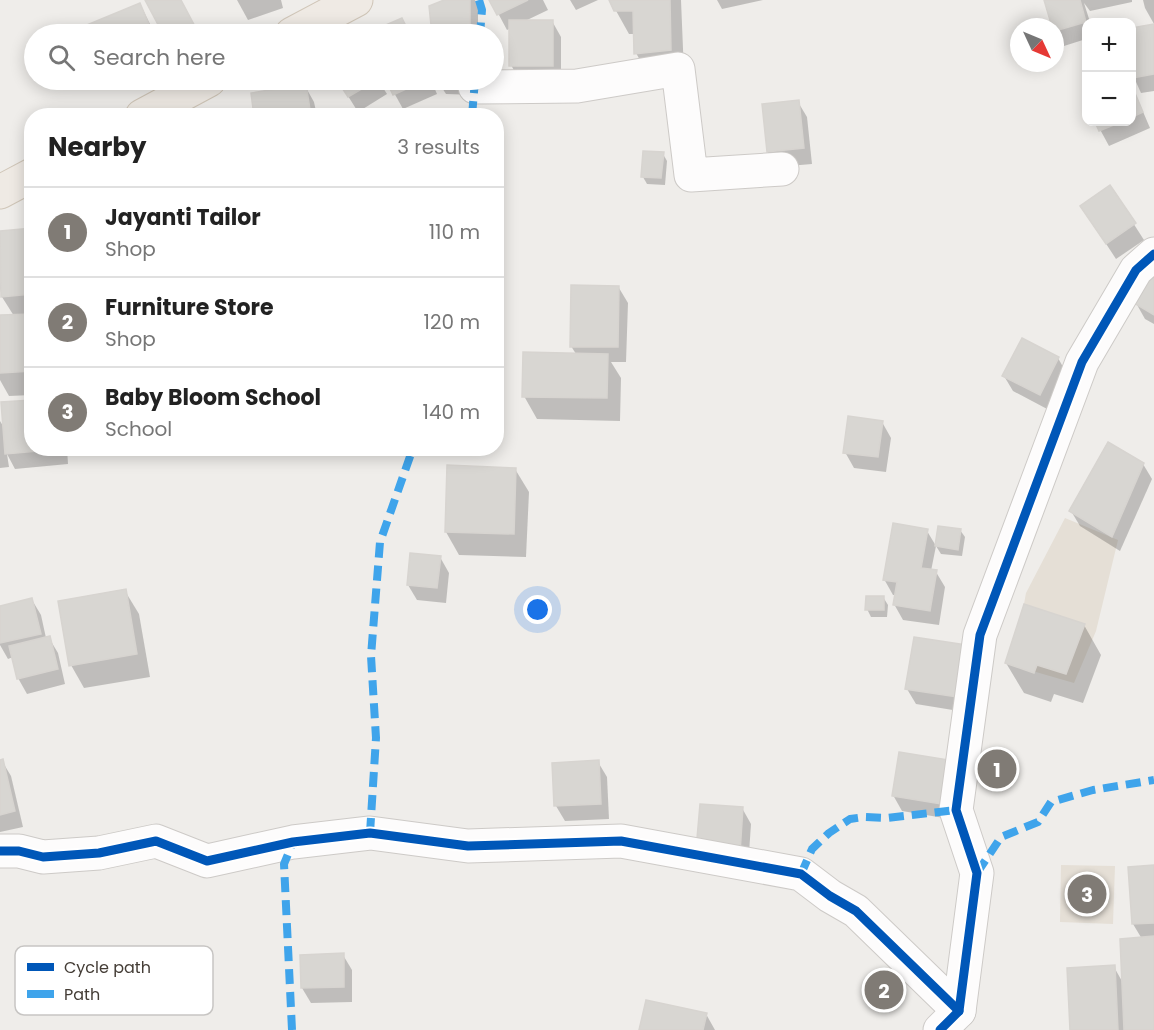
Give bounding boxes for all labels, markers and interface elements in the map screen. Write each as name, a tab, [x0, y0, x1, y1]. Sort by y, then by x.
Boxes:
north arrow	[1010, 18, 1064, 72]
map controls	[1082, 18, 1136, 126]
button: +	[1082, 18, 1136, 72]
search box	[24, 24, 504, 90]
icon: search	[45, 41, 78, 74]
text: Search here	[93, 42, 226, 73]
button: −	[1082, 72, 1136, 126]
text: Nearby	[48, 129, 146, 165]
text: 3 results	[397, 133, 480, 161]
text: Jayanti Tailor	[105, 202, 261, 233]
text: 1	[64, 218, 71, 246]
text: 110 m	[429, 218, 480, 246]
text: Shop	[105, 235, 156, 263]
text: Furniture Store	[105, 292, 273, 323]
text: 2	[62, 308, 73, 336]
text: 120 m	[424, 308, 480, 336]
text: Shop	[105, 325, 156, 353]
text: Baby Bloom School	[105, 382, 321, 413]
text: 3	[61, 398, 74, 426]
text: 140 m	[423, 398, 480, 426]
text: School	[105, 415, 172, 443]
your location	[523, 595, 552, 624]
pin: 1	[978, 746, 1016, 792]
pin: 3	[1068, 872, 1106, 916]
legend	[15, 946, 213, 1015]
text: Cycle path	[64, 956, 151, 979]
pin: 2	[864, 968, 904, 1012]
text: Path	[64, 983, 100, 1006]

